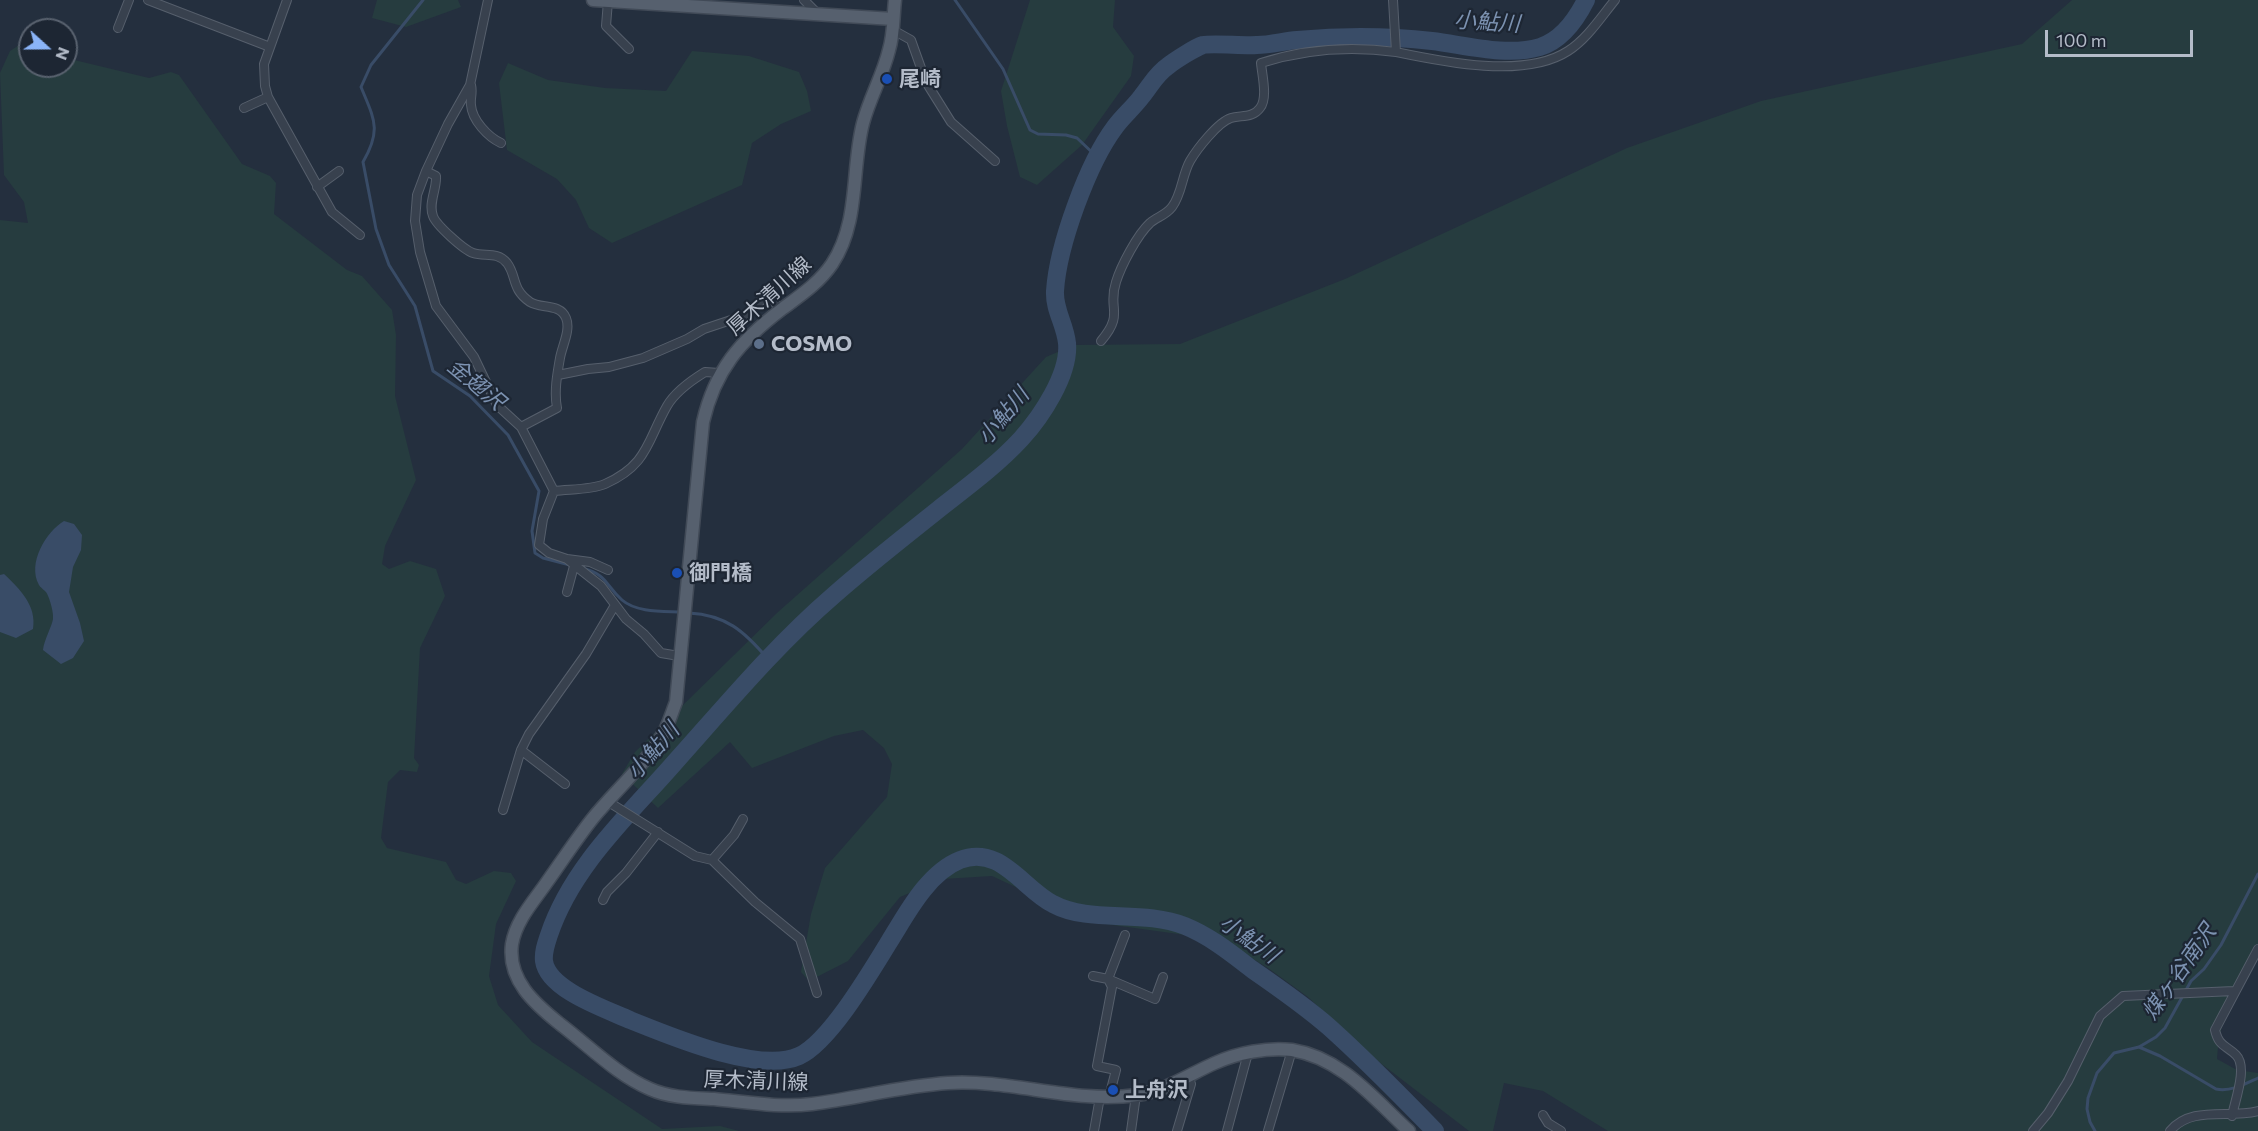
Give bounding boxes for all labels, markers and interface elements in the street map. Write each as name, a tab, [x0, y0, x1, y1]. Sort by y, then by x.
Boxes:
water label: 小鮎川	[1453, 7, 1521, 37]
north arrow	[18, 18, 78, 78]
scale bar	[2048, 18, 2196, 56]
text: 100 m	[2056, 29, 2106, 51]
text: N	[52, 45, 74, 63]
place label: 尾崎	[899, 66, 941, 92]
marker: 尾崎	[880, 72, 894, 86]
street label: 厚木清川線	[722, 252, 816, 340]
place label: COSMO	[771, 331, 852, 357]
marker: COSMO	[752, 337, 766, 351]
water label: 金翅沢	[442, 353, 510, 415]
water label: 小鮎川	[972, 382, 1034, 450]
place label: 御門橋	[689, 560, 752, 586]
marker: 御門橋	[670, 566, 684, 580]
water label: 小鮎川	[621, 717, 685, 785]
water label: 小鮎川	[1214, 909, 1284, 969]
water label: 煤ヶ谷南沢	[2137, 919, 2221, 1025]
street label: 厚木清川線	[703, 1067, 809, 1095]
place label: 上舟沢	[1125, 1077, 1188, 1103]
marker: 上舟沢	[1106, 1083, 1120, 1097]

